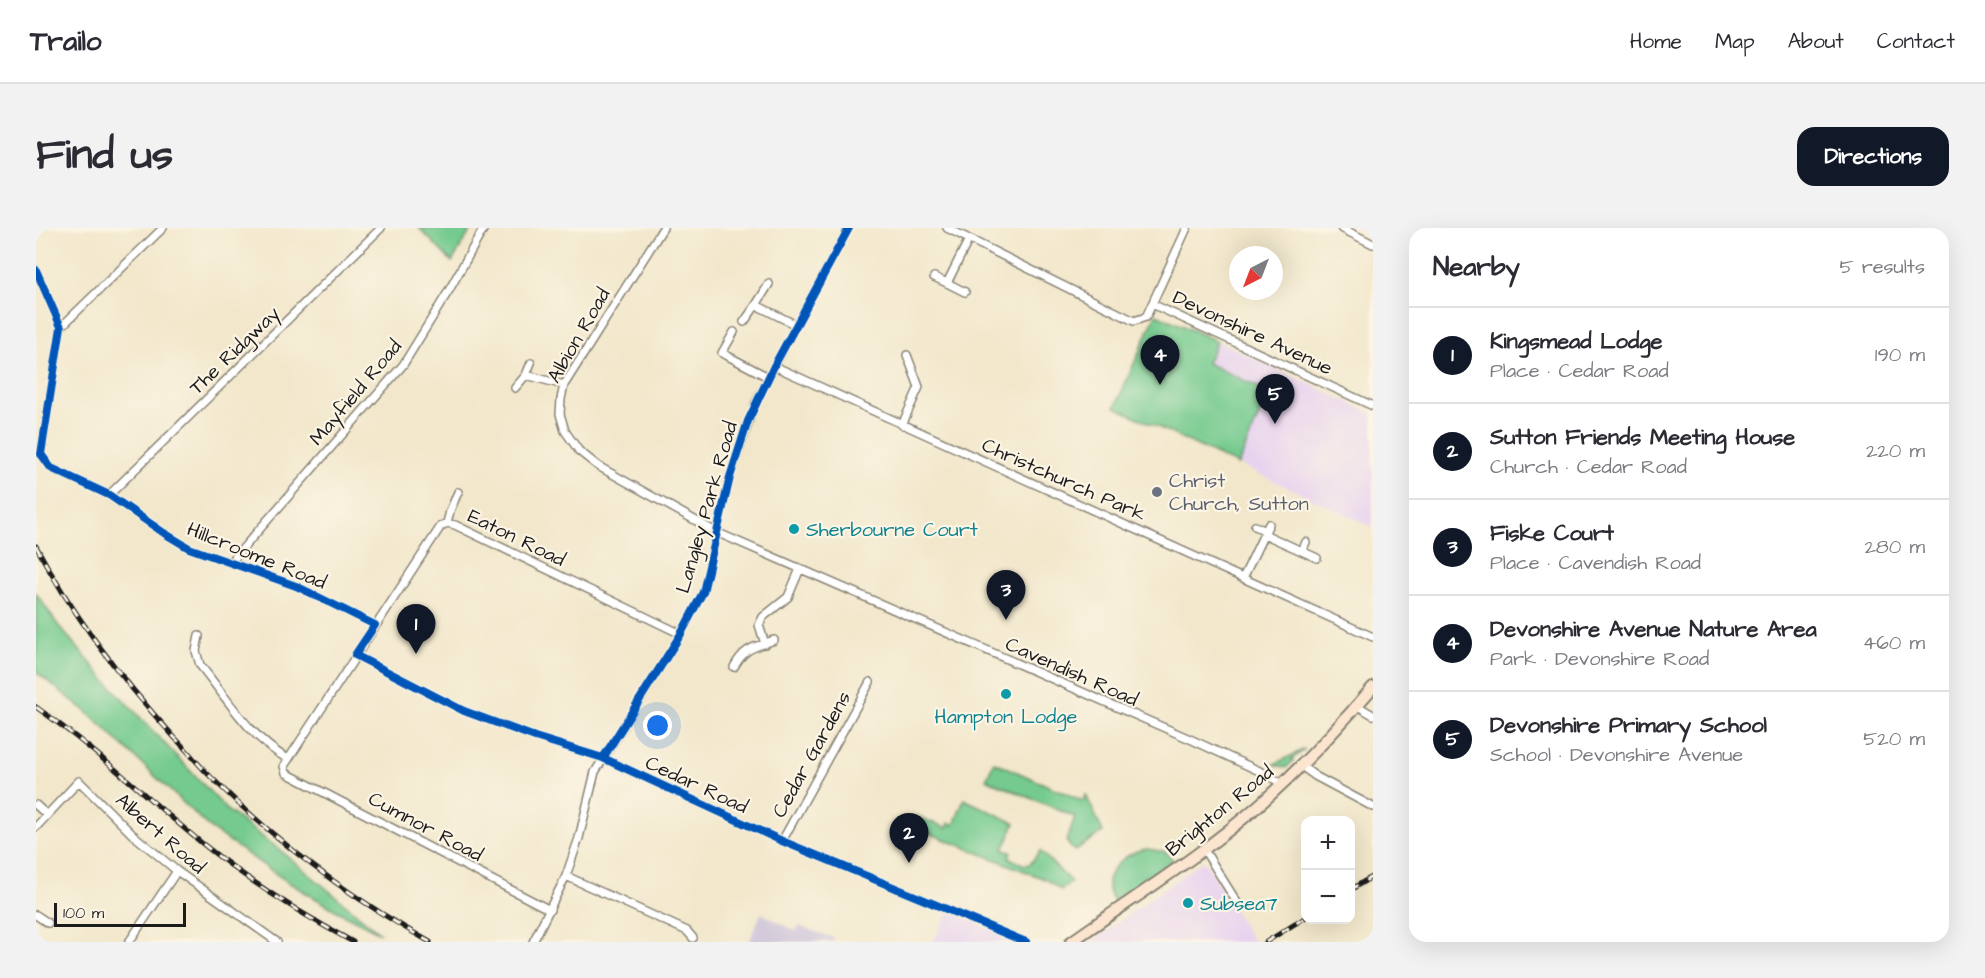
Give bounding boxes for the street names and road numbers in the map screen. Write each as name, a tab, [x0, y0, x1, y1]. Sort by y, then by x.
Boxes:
street label: Albion Road	[540, 283, 617, 388]
street label: Devonshire Avenue	[1168, 284, 1337, 382]
street label: The Ridgway	[183, 300, 287, 402]
street label: Mayfield Road	[303, 334, 409, 452]
street label: Langley Park Road	[669, 418, 746, 597]
street label: Christchurch Park	[977, 431, 1150, 529]
street label: Eaton Road	[463, 502, 570, 574]
street label: Hillcroome Road	[183, 515, 330, 597]
street label: Cavendish Road	[1001, 630, 1142, 714]
street label: Cedar Gardens	[766, 686, 858, 823]
street label: Cedar Road	[641, 749, 753, 821]
street label: Brighton Road	[1160, 758, 1280, 864]
street label: Cumnor Road	[363, 785, 488, 869]
street label: Albert Road	[109, 787, 211, 881]

